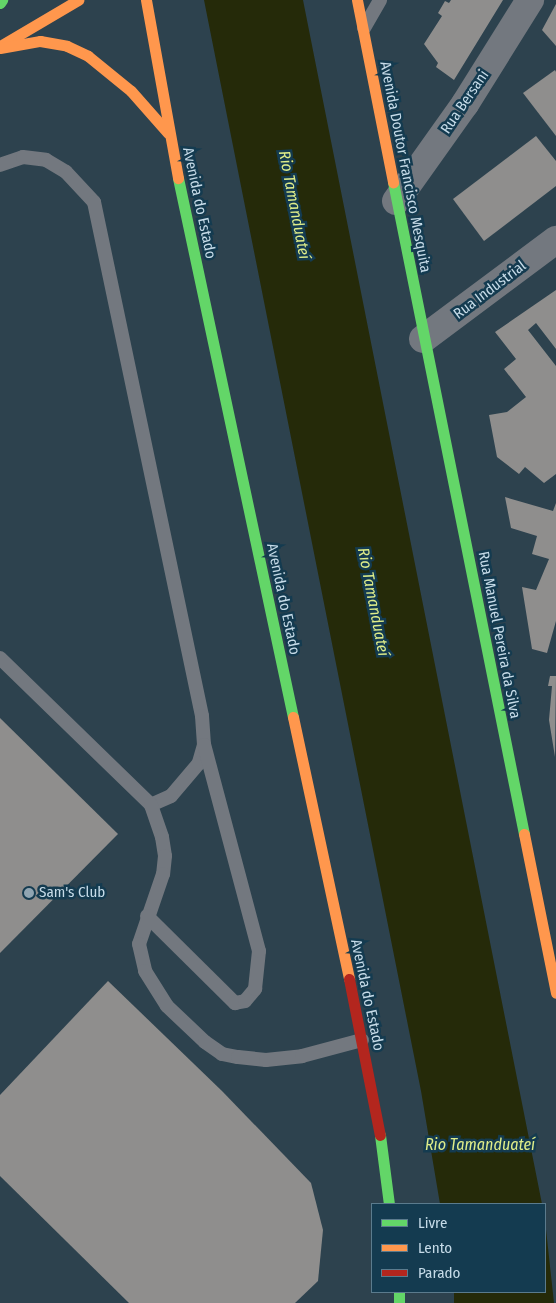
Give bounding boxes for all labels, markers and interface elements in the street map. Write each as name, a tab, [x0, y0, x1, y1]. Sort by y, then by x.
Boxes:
street label: Avenida Doutor Francisco Mesquita	[376, 60, 434, 274]
street label: Rua Bersani	[437, 67, 493, 137]
street label: Avenida do Estado	[178, 146, 220, 260]
water label: Rio Tamanduateí	[274, 149, 314, 261]
street label: Rua Industrial	[450, 257, 530, 323]
street label: Avenida do Estado	[262, 542, 304, 656]
water label: Rio Tamanduateí	[353, 546, 393, 658]
street label: Rua Manuel Pereira da Silva	[474, 550, 524, 720]
place label: Sam's Club	[39, 884, 105, 902]
marker: Sam's Club	[23, 887, 35, 899]
street label: Avenida do Estado	[346, 938, 388, 1052]
water label: Rio Tamanduateí	[425, 1135, 535, 1155]
legend	[371, 1203, 546, 1293]
text: Livre	[418, 1214, 447, 1232]
text: Lento	[418, 1239, 452, 1257]
text: Parado	[418, 1264, 460, 1282]

